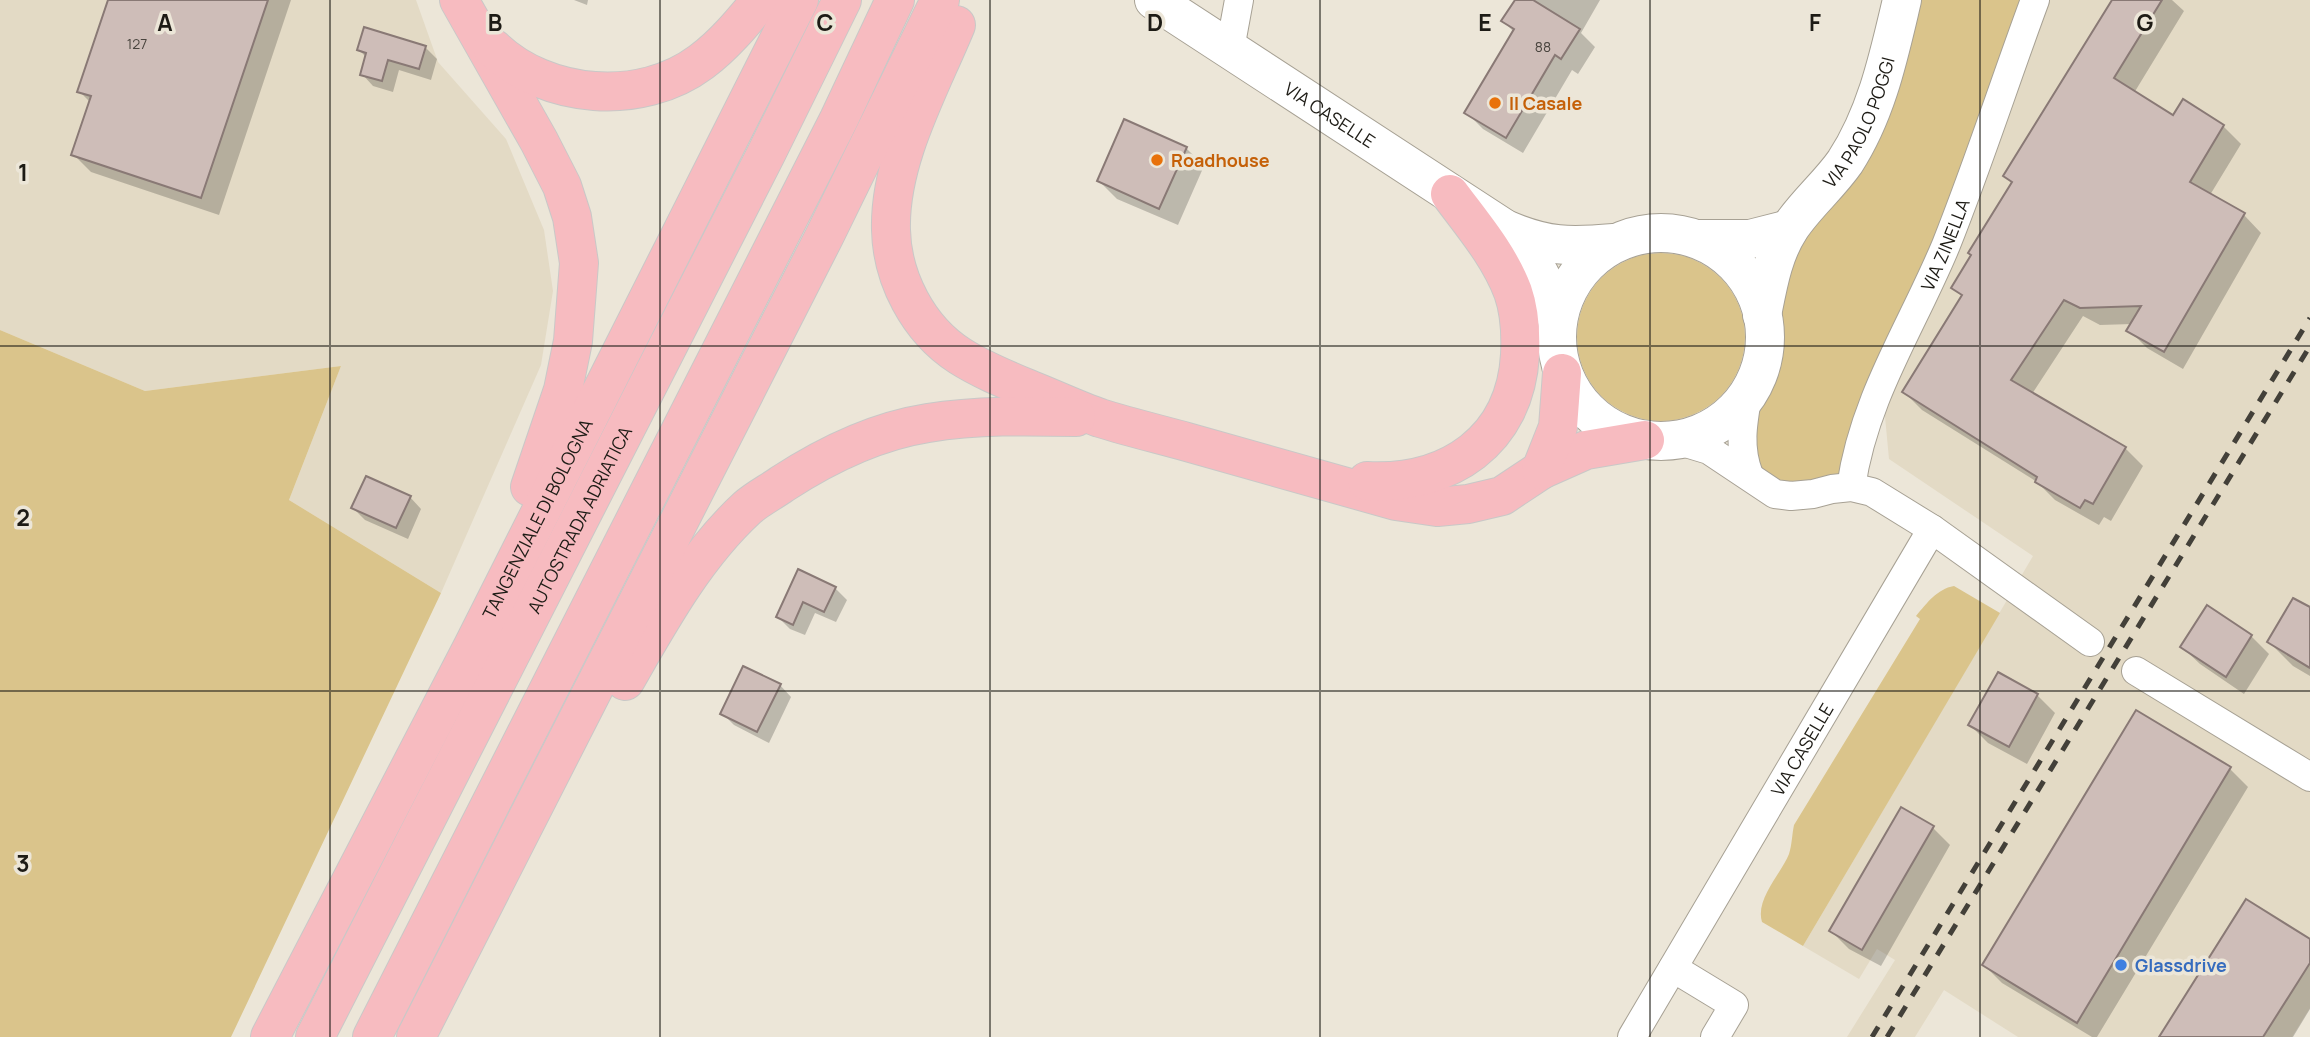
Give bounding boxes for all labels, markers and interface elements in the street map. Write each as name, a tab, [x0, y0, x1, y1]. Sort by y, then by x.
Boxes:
text: A	[157, 6, 173, 38]
text: B	[488, 6, 502, 38]
text: C	[817, 6, 834, 38]
text: D	[1147, 6, 1163, 38]
text: E	[1478, 6, 1492, 38]
text: F	[1809, 6, 1821, 38]
text: G	[2137, 6, 2154, 38]
house number: 127	[127, 34, 147, 53]
house number: 88	[1535, 37, 1551, 56]
street label: VIA PAOLO POGGI	[1817, 54, 1900, 193]
street label: VIA CASELLE	[1280, 76, 1380, 153]
place label: Il Casale	[1509, 91, 1583, 115]
marker: Il Casale	[1487, 95, 1503, 111]
place label: Roadhouse	[1171, 148, 1270, 172]
marker: Roadhouse	[1149, 152, 1165, 168]
text: 1	[18, 156, 28, 188]
street label: VIA ZINELLA	[1915, 195, 1975, 295]
street label: TANGENZIALE DI BOLOGNA	[477, 414, 598, 623]
street label: AUTOSTRADA ADRIATICA	[521, 421, 637, 617]
text: 2	[16, 501, 30, 533]
street label: VIA CASELLE	[1765, 699, 1839, 800]
text: 3	[16, 847, 30, 879]
place label: Glassdrive	[2135, 953, 2227, 977]
marker: Glassdrive	[2113, 957, 2129, 973]

